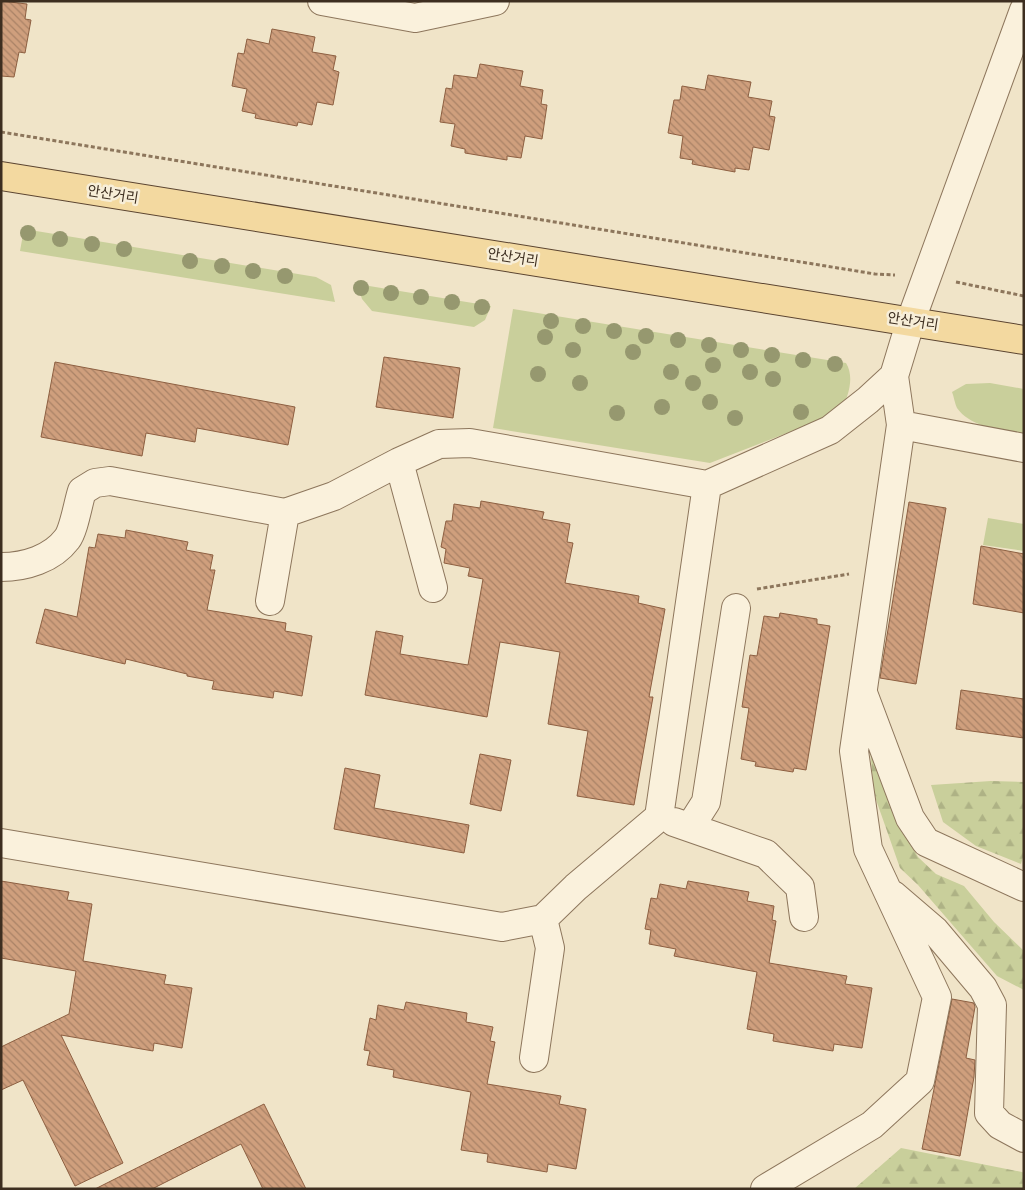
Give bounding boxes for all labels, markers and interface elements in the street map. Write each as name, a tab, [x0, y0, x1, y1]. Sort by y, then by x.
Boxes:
street label: 안산거리	[86, 179, 140, 207]
street label: 안산거리	[486, 242, 540, 270]
street label: 안산거리	[886, 306, 940, 334]

